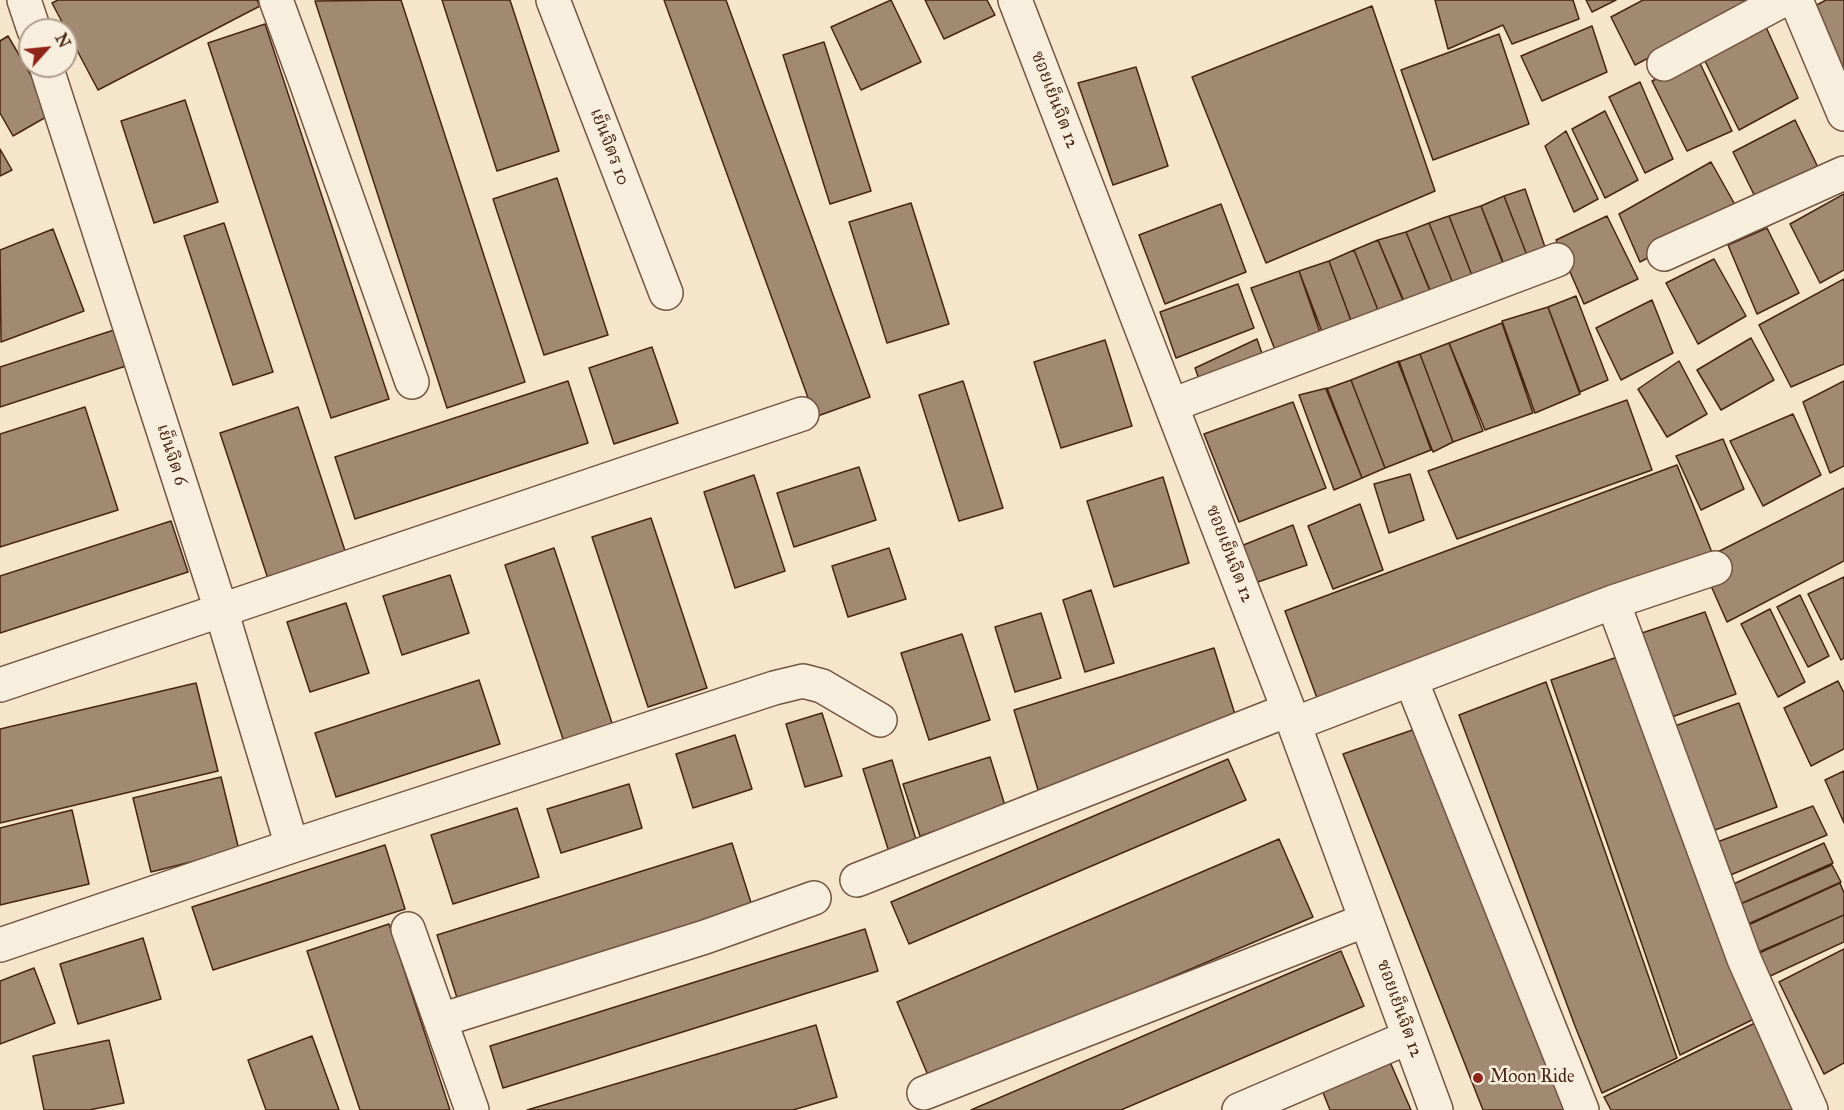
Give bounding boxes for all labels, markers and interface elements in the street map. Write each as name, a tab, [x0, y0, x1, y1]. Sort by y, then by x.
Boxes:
north arrow	[18, 18, 78, 78]
text: N	[51, 30, 74, 51]
street label: ซอยเย็นจิต 12	[1026, 48, 1082, 152]
street label: เย็นจิตร 10	[584, 105, 634, 189]
street label: เย็นจิต 6	[151, 421, 191, 489]
street label: ซอยเย็นจิต 12	[1201, 502, 1257, 606]
street label: ซอยเย็นจิต 12	[1371, 957, 1427, 1061]
place label: Moon Ride	[1490, 1067, 1574, 1089]
marker: Moon Ride	[1471, 1071, 1485, 1085]

